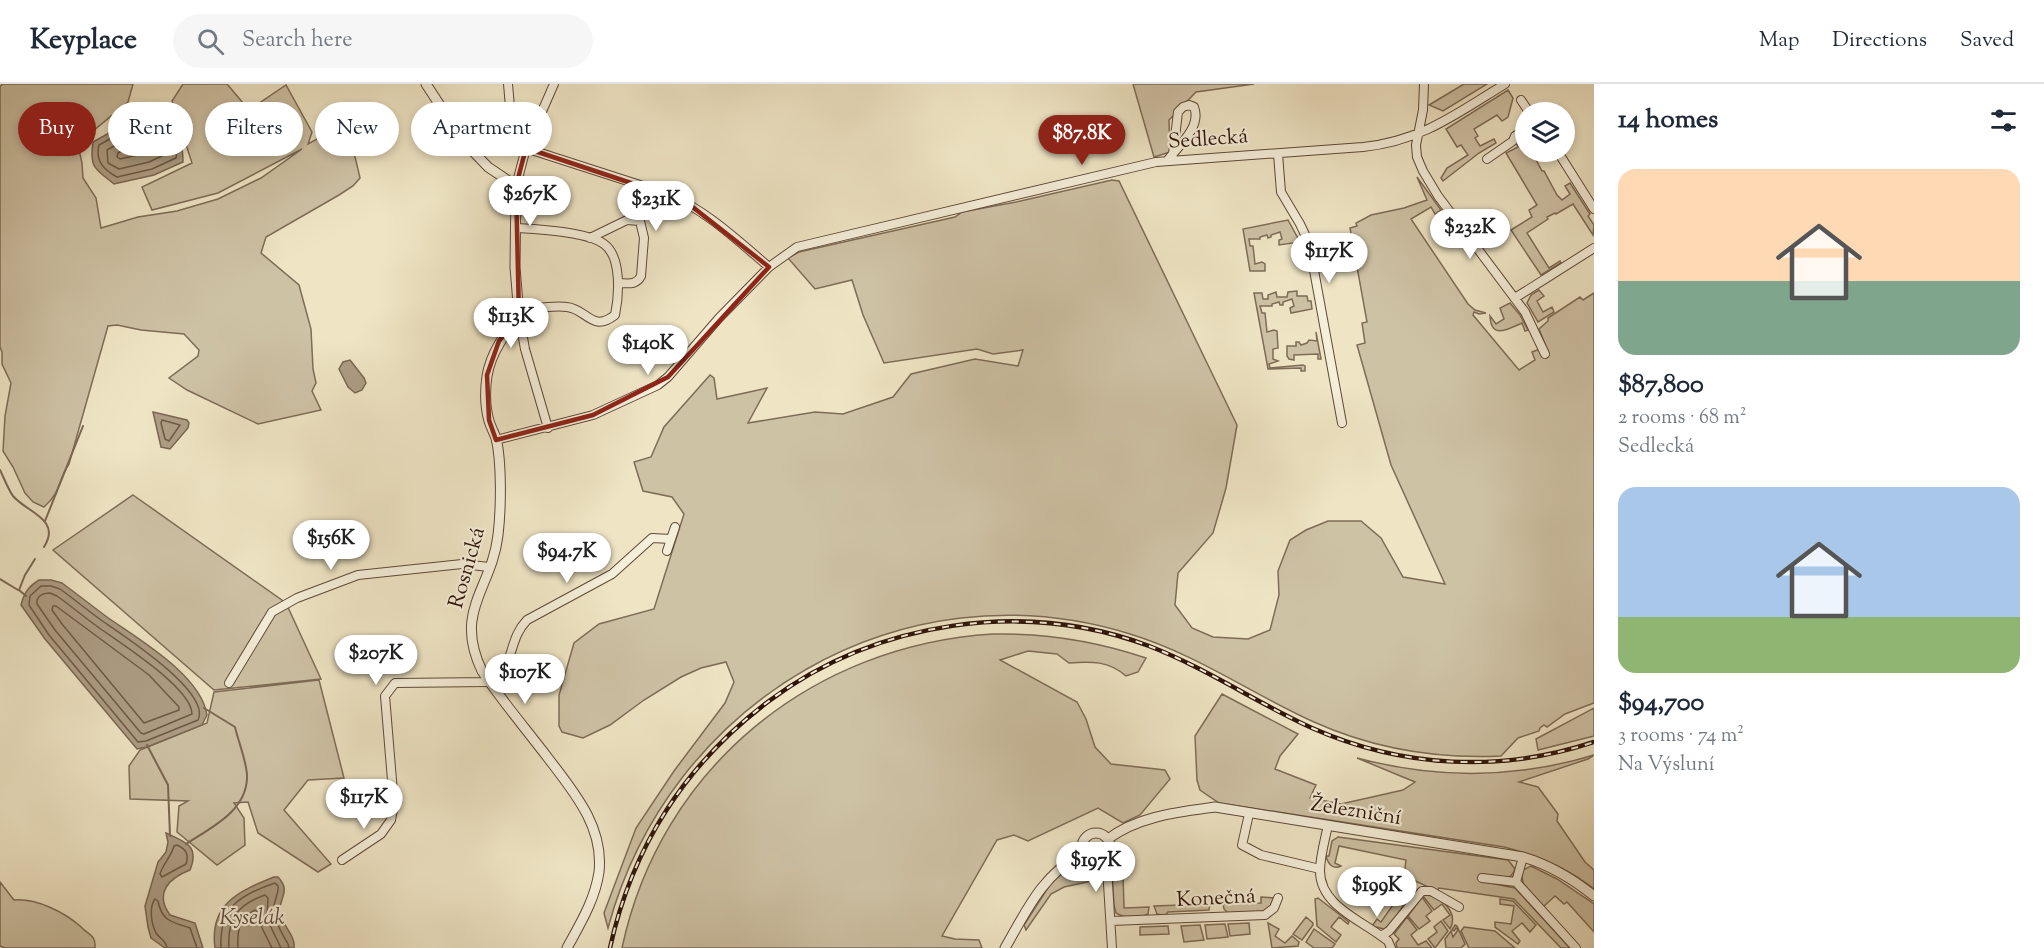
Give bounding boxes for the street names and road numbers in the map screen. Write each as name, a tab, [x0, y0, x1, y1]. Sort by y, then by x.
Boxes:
street label: Sedlecká	[1167, 122, 1249, 158]
street label: Rosnická	[442, 524, 494, 612]
street label: Železniční	[1309, 790, 1403, 834]
street label: Konečná	[1176, 882, 1257, 916]

